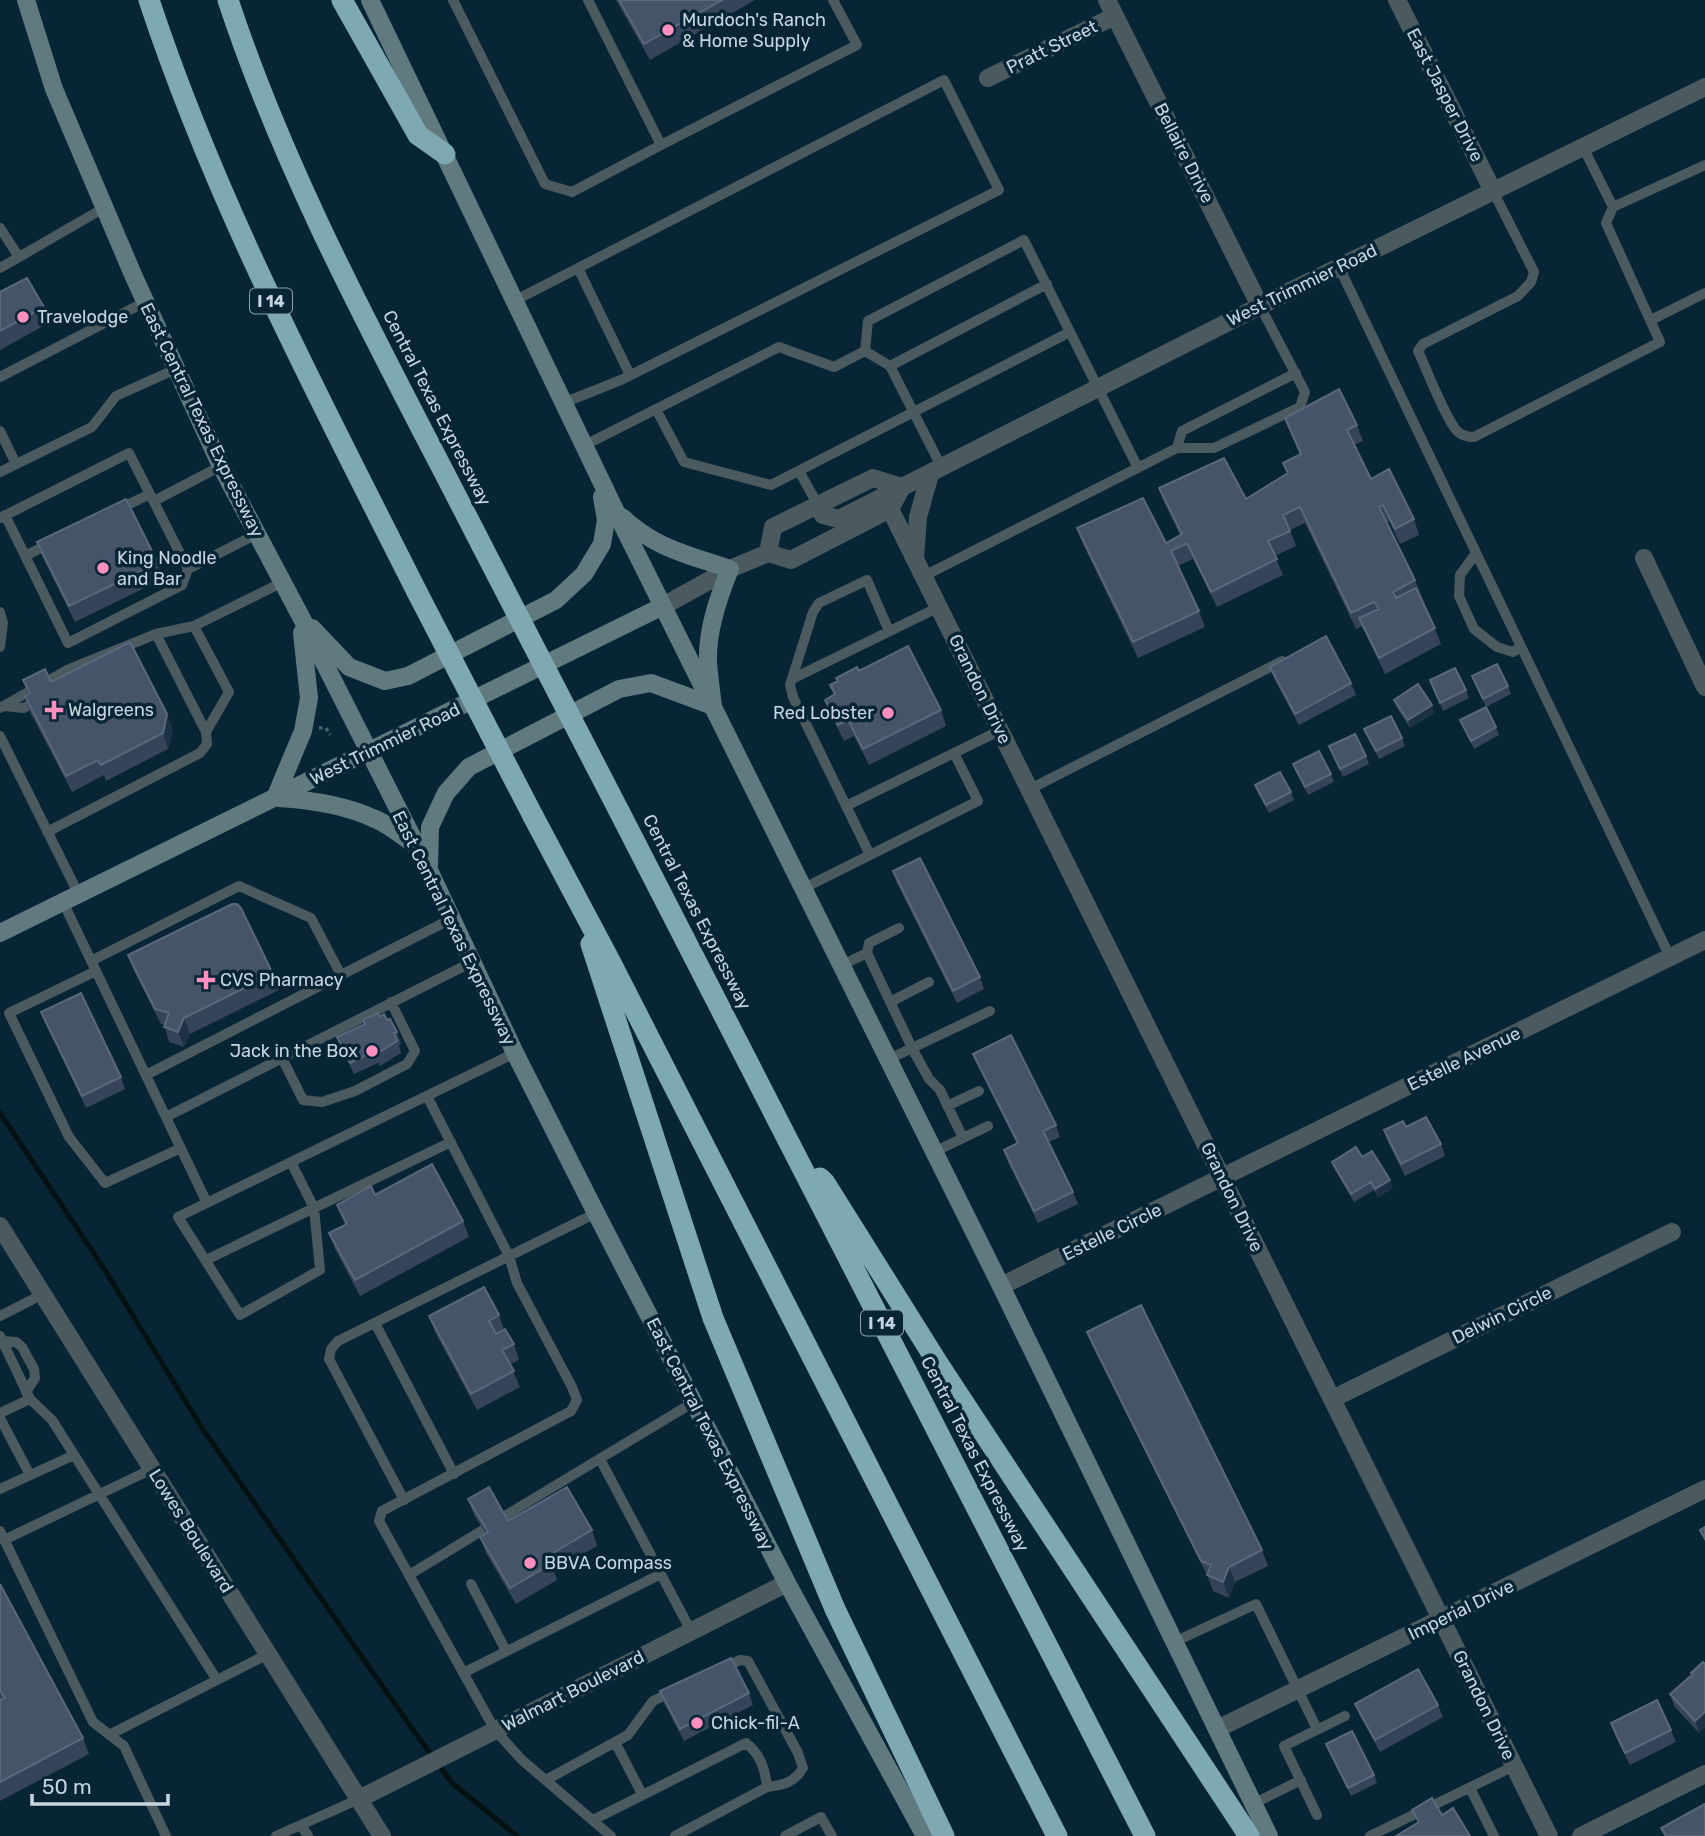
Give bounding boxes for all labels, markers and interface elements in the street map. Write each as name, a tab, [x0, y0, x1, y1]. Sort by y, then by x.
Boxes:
place label: Murdoch's Ranch & Home Supply	[682, 9, 826, 52]
street label: Pratt Street	[1003, 15, 1101, 79]
marker: Murdoch's Ranch & Home Supply	[660, 22, 676, 38]
street label: East Jasper Drive	[1402, 25, 1488, 165]
street label: Bellaire Drive	[1149, 99, 1219, 207]
street label: West Trimmier Road	[1223, 239, 1381, 331]
road number: I 14	[250, 288, 292, 314]
street label: East Central Texas Expressway	[136, 299, 268, 541]
place label: Travelodge	[37, 306, 128, 328]
street label: Central Texas Expressway	[378, 307, 496, 510]
marker: Travelodge	[15, 309, 31, 325]
place label: King Noodle and Bar	[117, 547, 217, 590]
marker: King Noodle and Bar	[95, 560, 111, 576]
street label: Grandon Drive	[944, 630, 1016, 748]
street label: West Trimmier Road	[306, 698, 464, 790]
place label: Walgreens	[68, 699, 154, 721]
marker: Walgreens	[46, 702, 62, 718]
place label: Red Lobster	[773, 702, 874, 724]
marker: Red Lobster	[880, 705, 896, 721]
street label: East Central Texas Expressway	[388, 807, 520, 1049]
street label: Central Texas Expressway	[638, 811, 756, 1014]
place label: CVS Pharmacy	[220, 969, 344, 991]
marker: CVS Pharmacy	[198, 972, 214, 988]
street label: Estelle Avenue	[1404, 1022, 1524, 1096]
place label: Jack in the Box	[230, 1040, 358, 1062]
marker: Jack in the Box	[364, 1043, 380, 1059]
street label: Grandon Drive	[1196, 1138, 1268, 1256]
street label: Estelle Circle	[1059, 1198, 1165, 1266]
street label: Delwin Circle	[1448, 1281, 1556, 1349]
road number: I 14	[861, 1310, 903, 1336]
street label: East Central Texas Expressway	[642, 1314, 778, 1554]
street label: Central Texas Expressway	[916, 1353, 1034, 1556]
street label: Lowes Boulevard	[144, 1465, 238, 1597]
place label: BBVA Compass	[544, 1552, 672, 1574]
marker: BBVA Compass	[522, 1555, 538, 1571]
street label: Imperial Drive	[1405, 1575, 1517, 1645]
street label: Walmart Boulevard	[498, 1646, 648, 1736]
street label: Grandon Drive	[1448, 1646, 1520, 1764]
place label: Chick-fil-A	[711, 1712, 800, 1734]
marker: Chick-fil-A	[689, 1715, 705, 1731]
scale bar	[32, 1762, 168, 1806]
text: 50 m	[42, 1774, 92, 1799]

